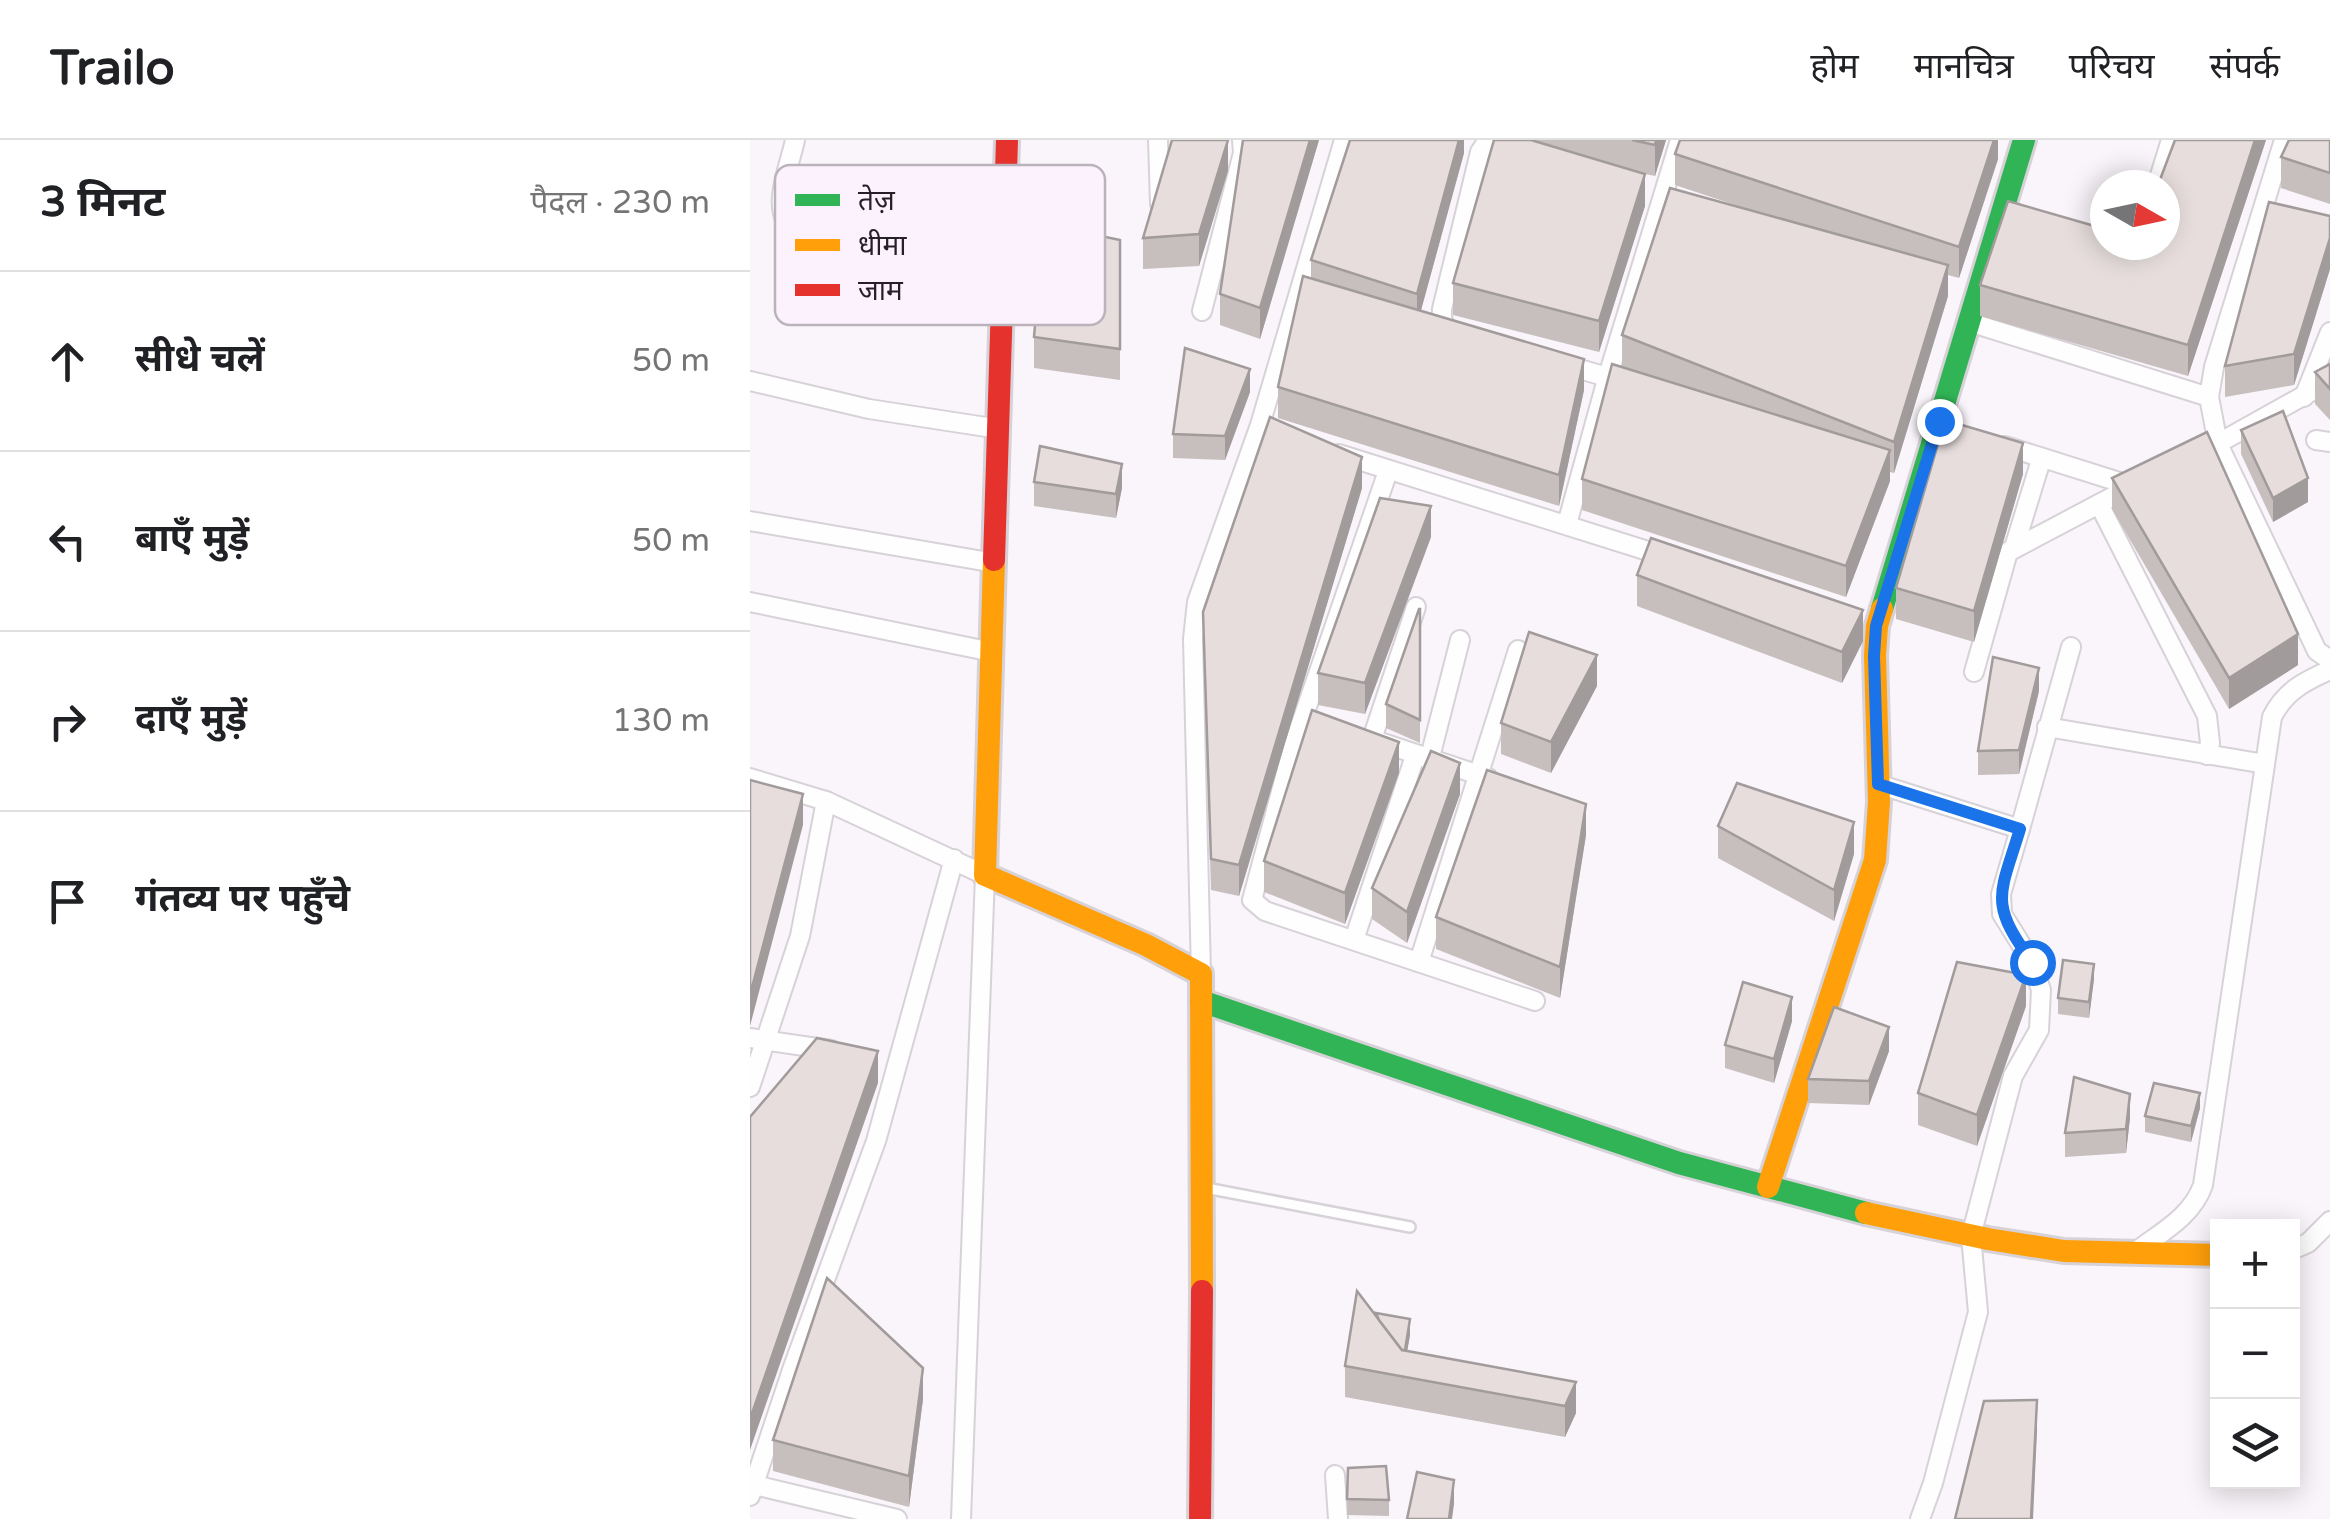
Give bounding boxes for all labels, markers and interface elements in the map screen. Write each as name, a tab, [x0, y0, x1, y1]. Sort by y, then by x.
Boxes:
text: Trailo	[50, 40, 175, 98]
text: होम	[1810, 46, 1859, 88]
text: मानचित्र	[1914, 46, 2014, 88]
text: परिचय	[2069, 46, 2155, 88]
text: संपर्क	[2210, 46, 2280, 88]
legend	[775, 165, 1105, 325]
north arrow	[2090, 170, 2180, 260]
text: 3 मिनट	[40, 177, 165, 228]
text: पैदल · 230 m	[530, 184, 710, 222]
text: तेज़	[858, 184, 896, 218]
text: धीमा	[858, 229, 907, 263]
text: जाम	[858, 274, 904, 308]
icon: ahead	[40, 334, 95, 389]
text: सीधे चलें	[135, 336, 265, 382]
text: 50 m	[632, 342, 710, 380]
route end	[1917, 399, 1963, 445]
icon: left	[40, 514, 95, 569]
text: बाएँ मुड़ें	[135, 516, 249, 562]
text: 50 m	[632, 522, 710, 560]
icon: right	[40, 694, 95, 749]
text: दाएँ मुड़ें	[135, 696, 247, 742]
text: 130 m	[612, 702, 710, 740]
icon: arrive	[40, 874, 95, 929]
text: गंतव्य पर पहुँचे	[135, 876, 350, 922]
route start	[2010, 940, 2056, 986]
map controls	[2210, 1219, 2300, 1489]
button: +	[2210, 1219, 2300, 1309]
button: −	[2210, 1309, 2300, 1399]
button: layers	[2210, 1399, 2300, 1489]

